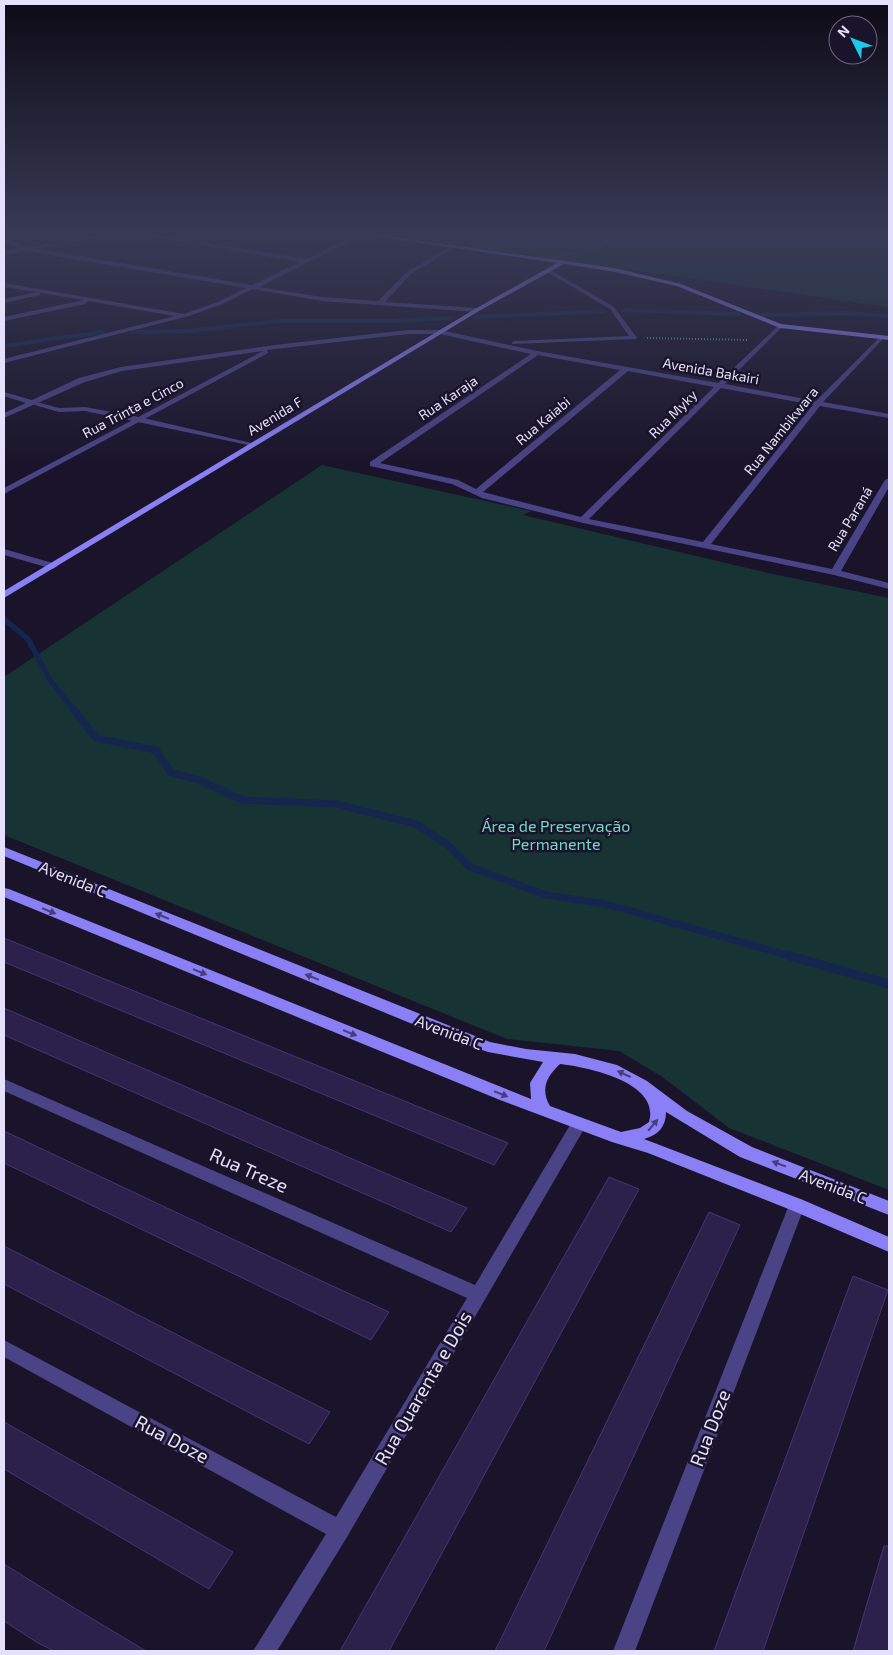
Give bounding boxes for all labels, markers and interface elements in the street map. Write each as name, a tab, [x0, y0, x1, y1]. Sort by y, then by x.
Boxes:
north arrow	[828, 15, 878, 65]
text: N	[833, 22, 853, 40]
street label: Avenida Bakairi	[662, 354, 761, 387]
street label: Rua Karaja	[415, 372, 481, 424]
street label: Rua Trinta e Cinco	[79, 374, 186, 441]
street label: Rua Nambikwara	[740, 383, 821, 478]
street label: Rua Myky	[645, 385, 701, 441]
street label: Avenida F	[244, 392, 306, 439]
street label: Rua Kaiabi	[512, 393, 573, 448]
street label: Rua Paraná	[824, 483, 876, 554]
park label: Área de Preservação Permanente	[482, 816, 630, 853]
street label: Avenida C	[37, 857, 109, 901]
one-way arrow	[42, 907, 56, 915]
one-way arrow	[155, 911, 169, 919]
one-way arrow	[192, 968, 207, 976]
one-way arrow	[304, 973, 319, 981]
street label: Avenida C	[413, 1010, 485, 1053]
one-way arrow	[343, 1029, 357, 1037]
one-way arrow	[617, 1070, 631, 1078]
one-way arrow	[494, 1090, 508, 1098]
one-way arrow	[647, 1119, 658, 1132]
street label: Rua Treze	[206, 1142, 292, 1197]
one-way arrow	[771, 1160, 786, 1168]
street label: Avenida C	[797, 1164, 869, 1207]
street label: Rua Quarenta e Dois	[369, 1307, 476, 1469]
street label: Rua Doze	[684, 1386, 735, 1470]
street label: Rua Doze	[131, 1410, 213, 1468]

